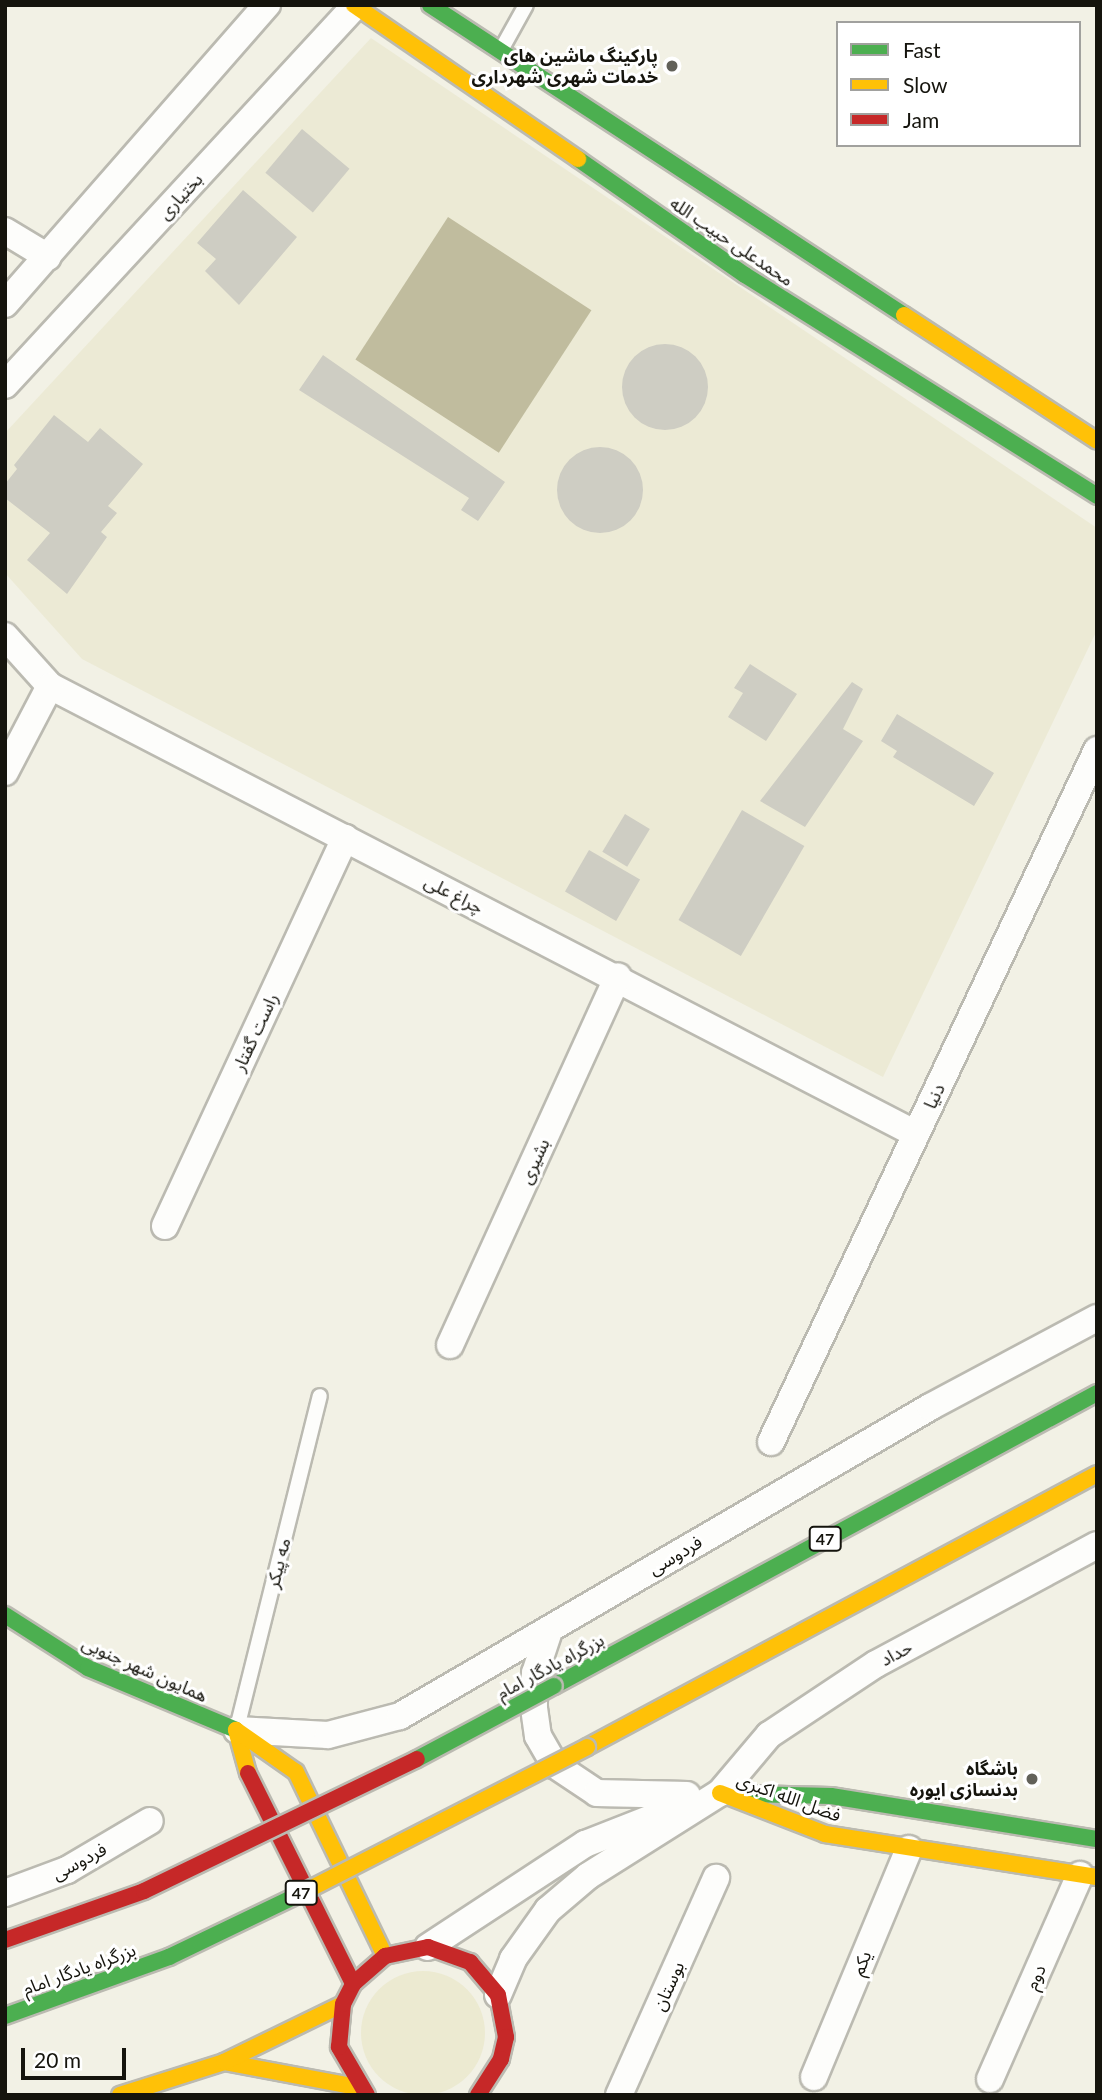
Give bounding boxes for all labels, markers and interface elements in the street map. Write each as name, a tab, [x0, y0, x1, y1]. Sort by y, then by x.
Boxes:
legend	[836, 21, 1081, 147]
text: Fast	[903, 37, 940, 62]
place label: پارکینگ ماشین های خدمات شهری شهرداری	[471, 45, 658, 88]
marker: پارکینگ ماشین های خدمات شهری شهرداری	[664, 58, 680, 74]
text: Slow	[903, 72, 947, 97]
text: Jam	[903, 107, 939, 132]
street label: بختیاری	[153, 168, 207, 224]
street label: محمدعلی حبیب الله	[666, 192, 798, 290]
street label: چراغ‌ علی	[421, 870, 487, 918]
street label: راست گفتار	[228, 989, 282, 1075]
street label: دنیا	[919, 1080, 949, 1112]
street label: بشیری	[514, 1135, 554, 1187]
road number: 47	[808, 1526, 842, 1552]
street label: فردوسی	[644, 1531, 706, 1579]
street label: مه‌ پیکر	[261, 1536, 295, 1590]
street label: بزرگراه یادگار امام	[492, 1629, 608, 1703]
street label: همایون‌ شهر جنوبی	[79, 1632, 211, 1706]
street label: حداد	[876, 1636, 916, 1670]
place label: باشگاه بدنسازی ایوره	[910, 1758, 1018, 1800]
street label: فضل الله اکبری	[734, 1768, 844, 1826]
marker: باشگاه بدنسازی ایوره	[1024, 1771, 1040, 1787]
street label: فردوسی	[48, 1838, 110, 1884]
road number: 47	[284, 1881, 318, 1906]
street label: بزرگراه یادگار امام	[19, 1939, 139, 1999]
street label: یکم	[846, 1948, 876, 1978]
street label: بوستان	[648, 1958, 688, 2014]
street label: دوم	[1020, 1961, 1050, 1993]
scale bar	[24, 2034, 130, 2078]
text: 20 m	[34, 2047, 81, 2072]

